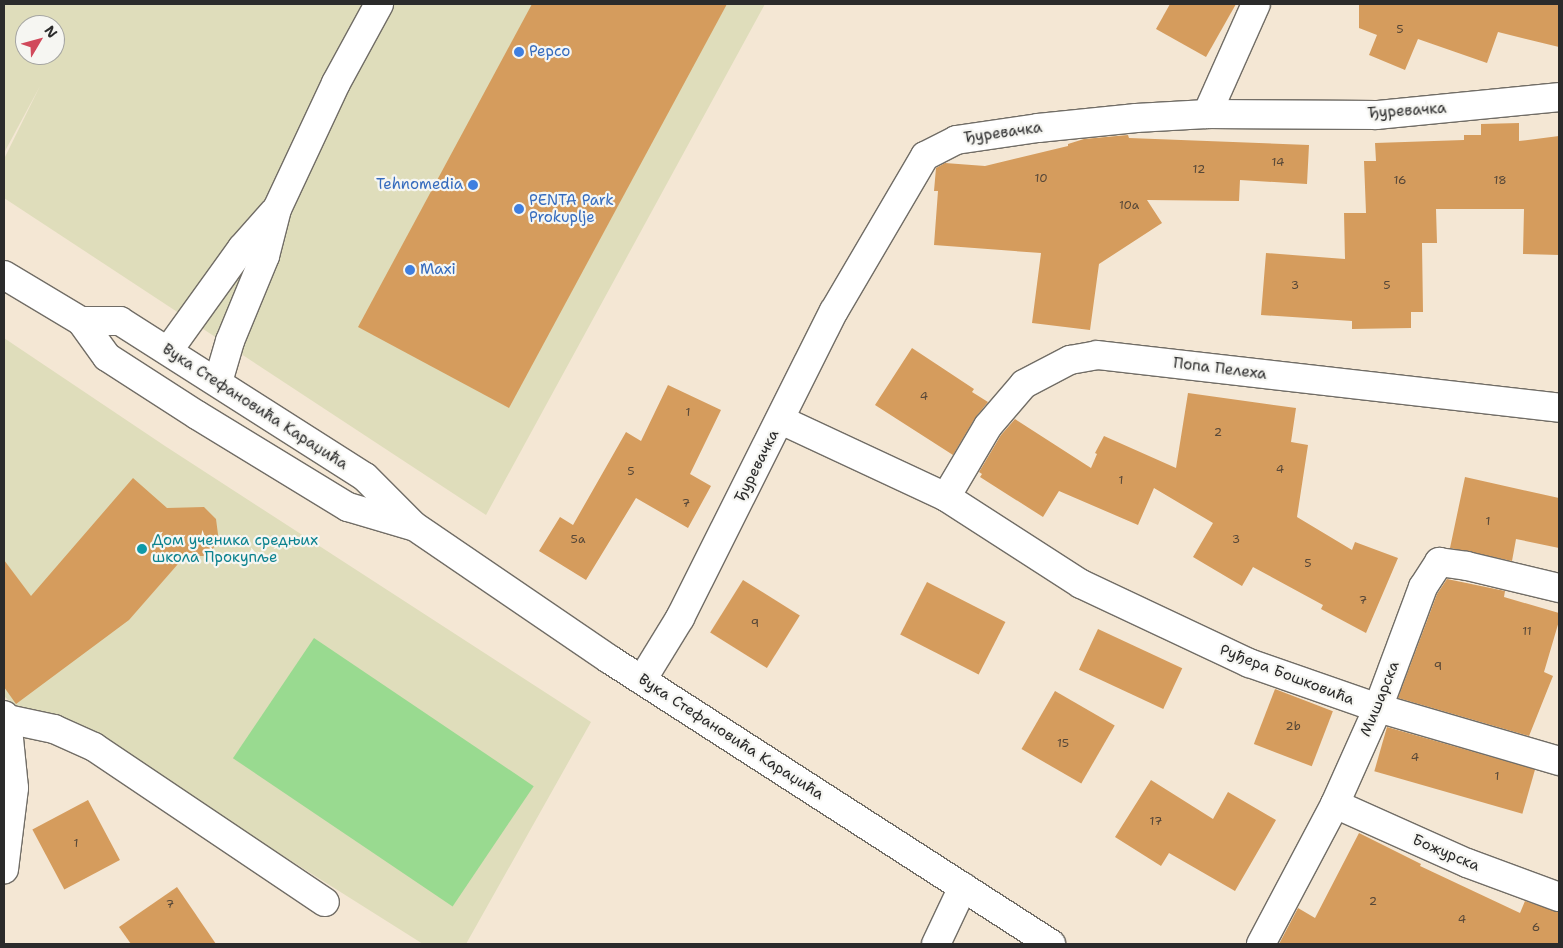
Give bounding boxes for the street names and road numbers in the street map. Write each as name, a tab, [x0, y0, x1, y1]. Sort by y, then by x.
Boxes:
street label: Ђуревачка	[1367, 99, 1447, 123]
street label: Ђуревачка	[963, 119, 1043, 147]
street label: Вука Стефановића Караџића	[159, 340, 351, 474]
street label: Попа Пелеха	[1172, 354, 1268, 384]
street label: Ђуревачка	[731, 427, 783, 505]
street label: Руђера Бошковића	[1217, 641, 1357, 709]
street label: Мишарска	[1357, 659, 1403, 739]
street label: Вука Стефановића Караџића	[635, 670, 827, 804]
street label: Божурска	[1410, 831, 1482, 875]

